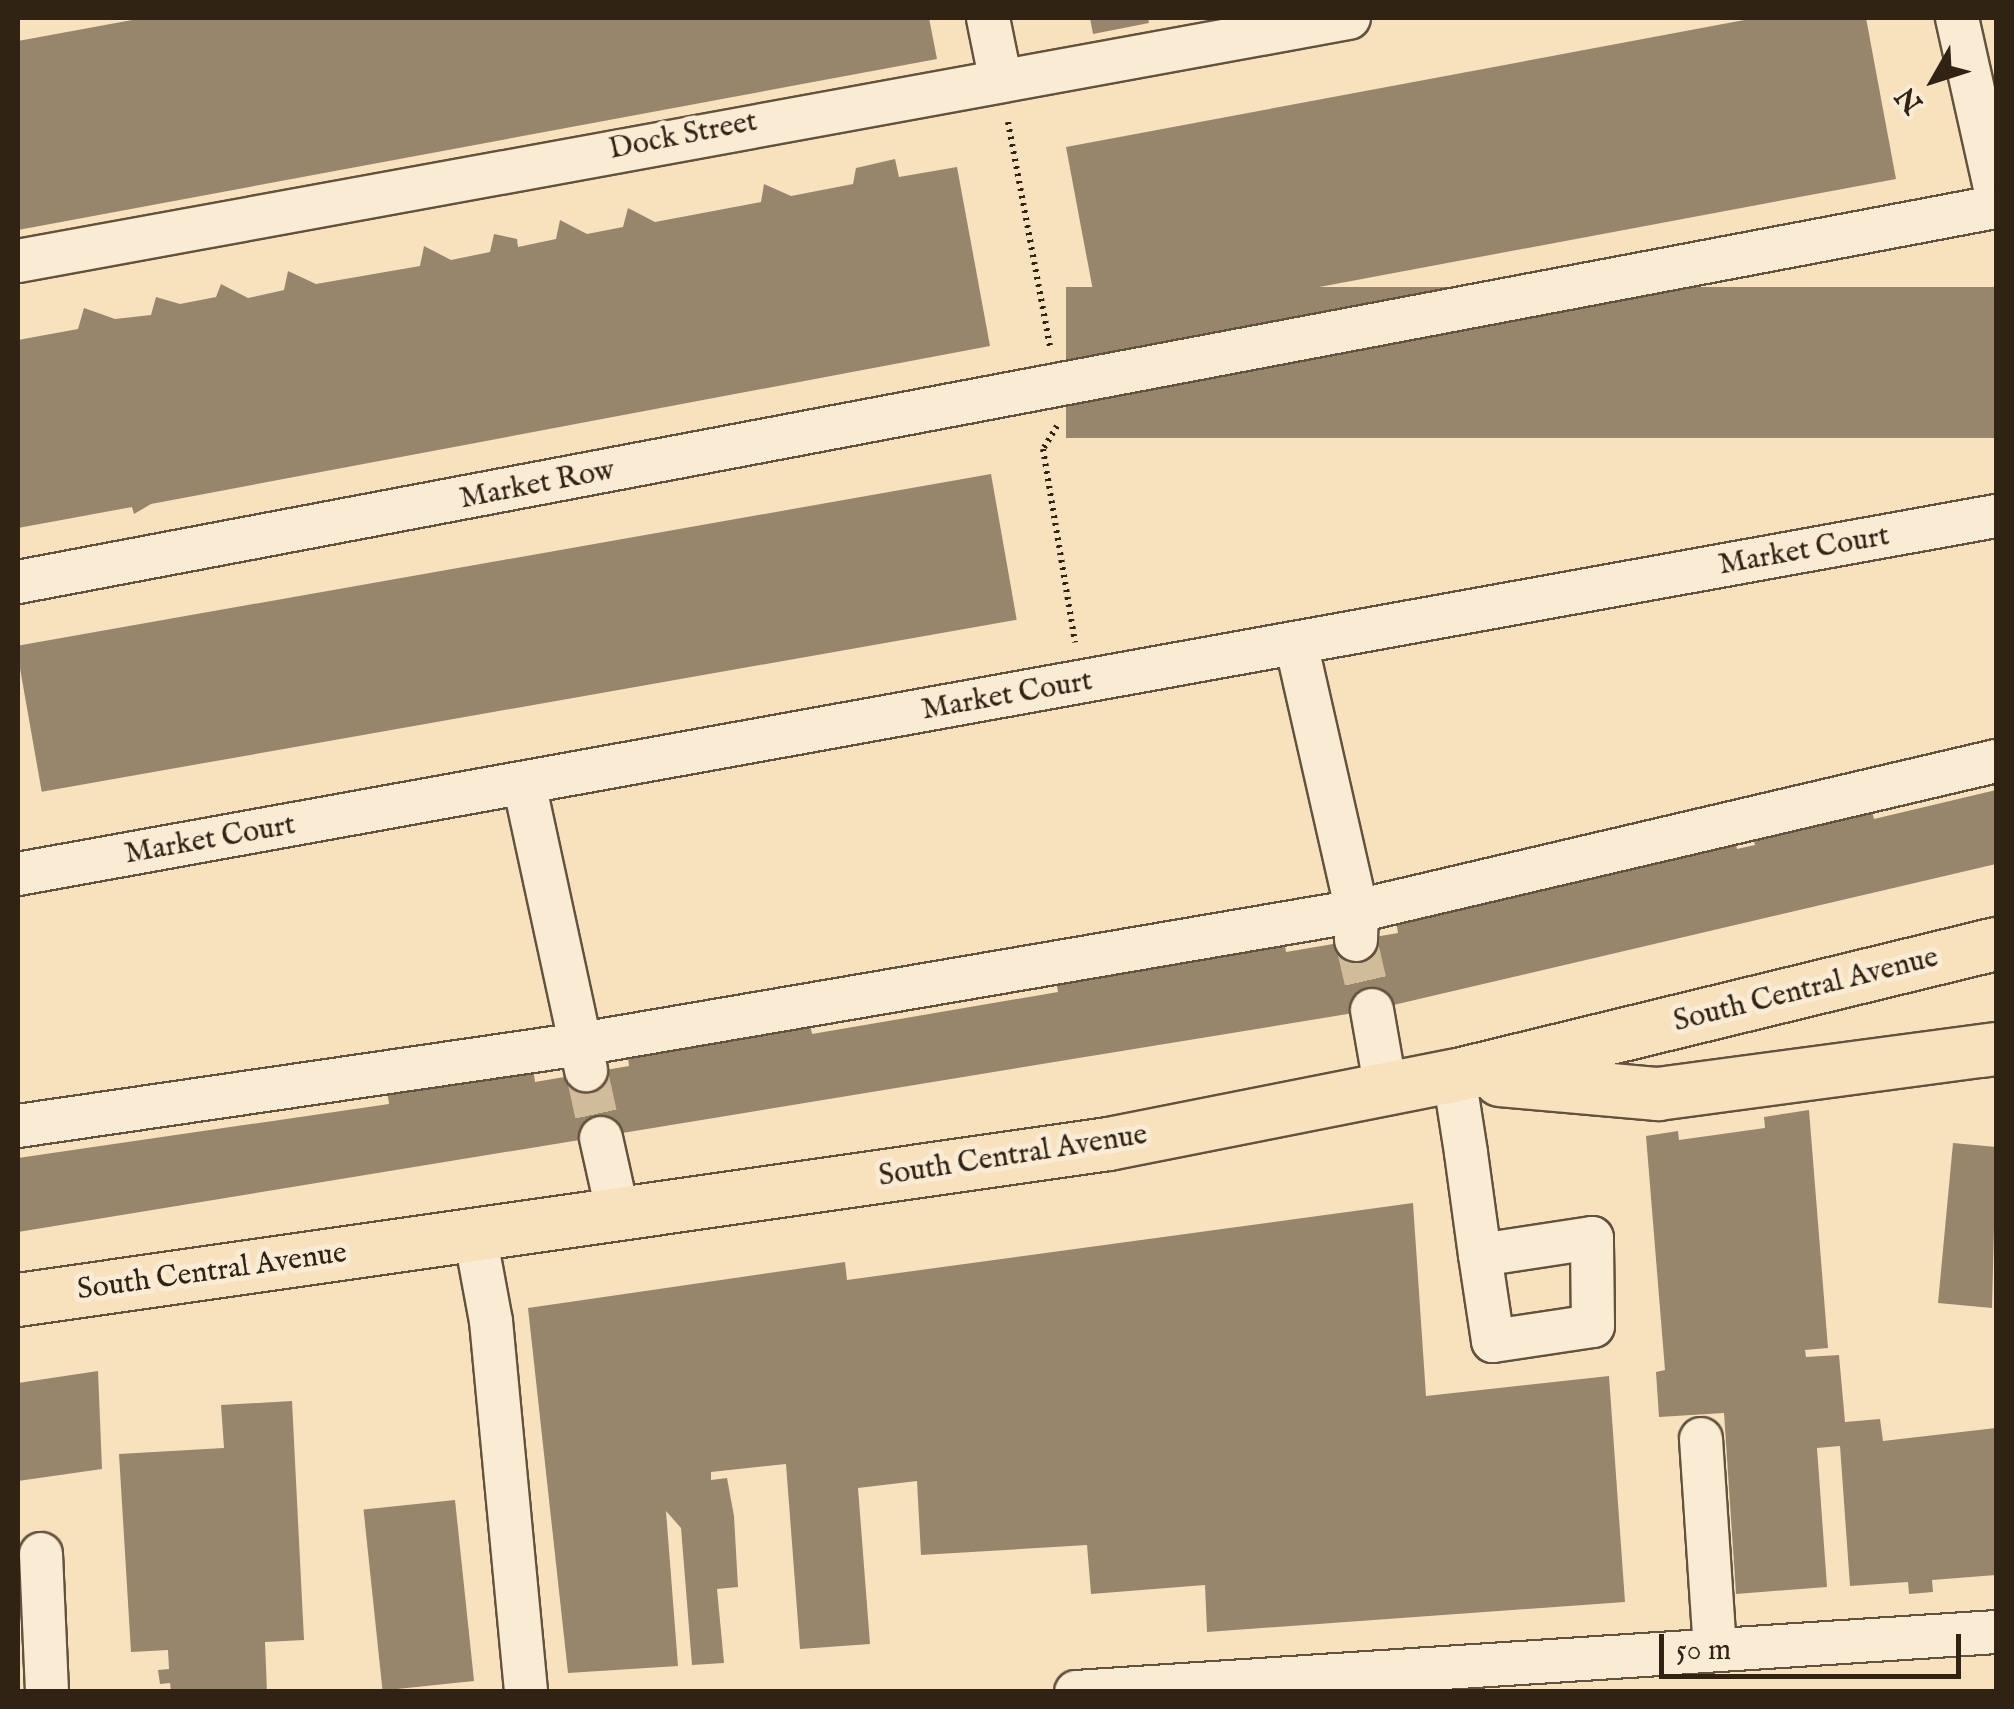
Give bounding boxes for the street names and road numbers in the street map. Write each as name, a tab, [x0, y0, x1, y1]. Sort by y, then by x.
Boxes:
street label: Dock Street	[606, 104, 760, 168]
street label: Market Row	[457, 452, 617, 518]
street label: Market Court	[1716, 518, 1892, 584]
street label: Market Court	[919, 663, 1095, 729]
street label: Market Court	[122, 807, 298, 873]
street label: South Central Avenue	[1670, 940, 1942, 1040]
street label: South Central Avenue	[876, 1117, 1150, 1195]
street label: South Central Avenue	[75, 1235, 349, 1309]

